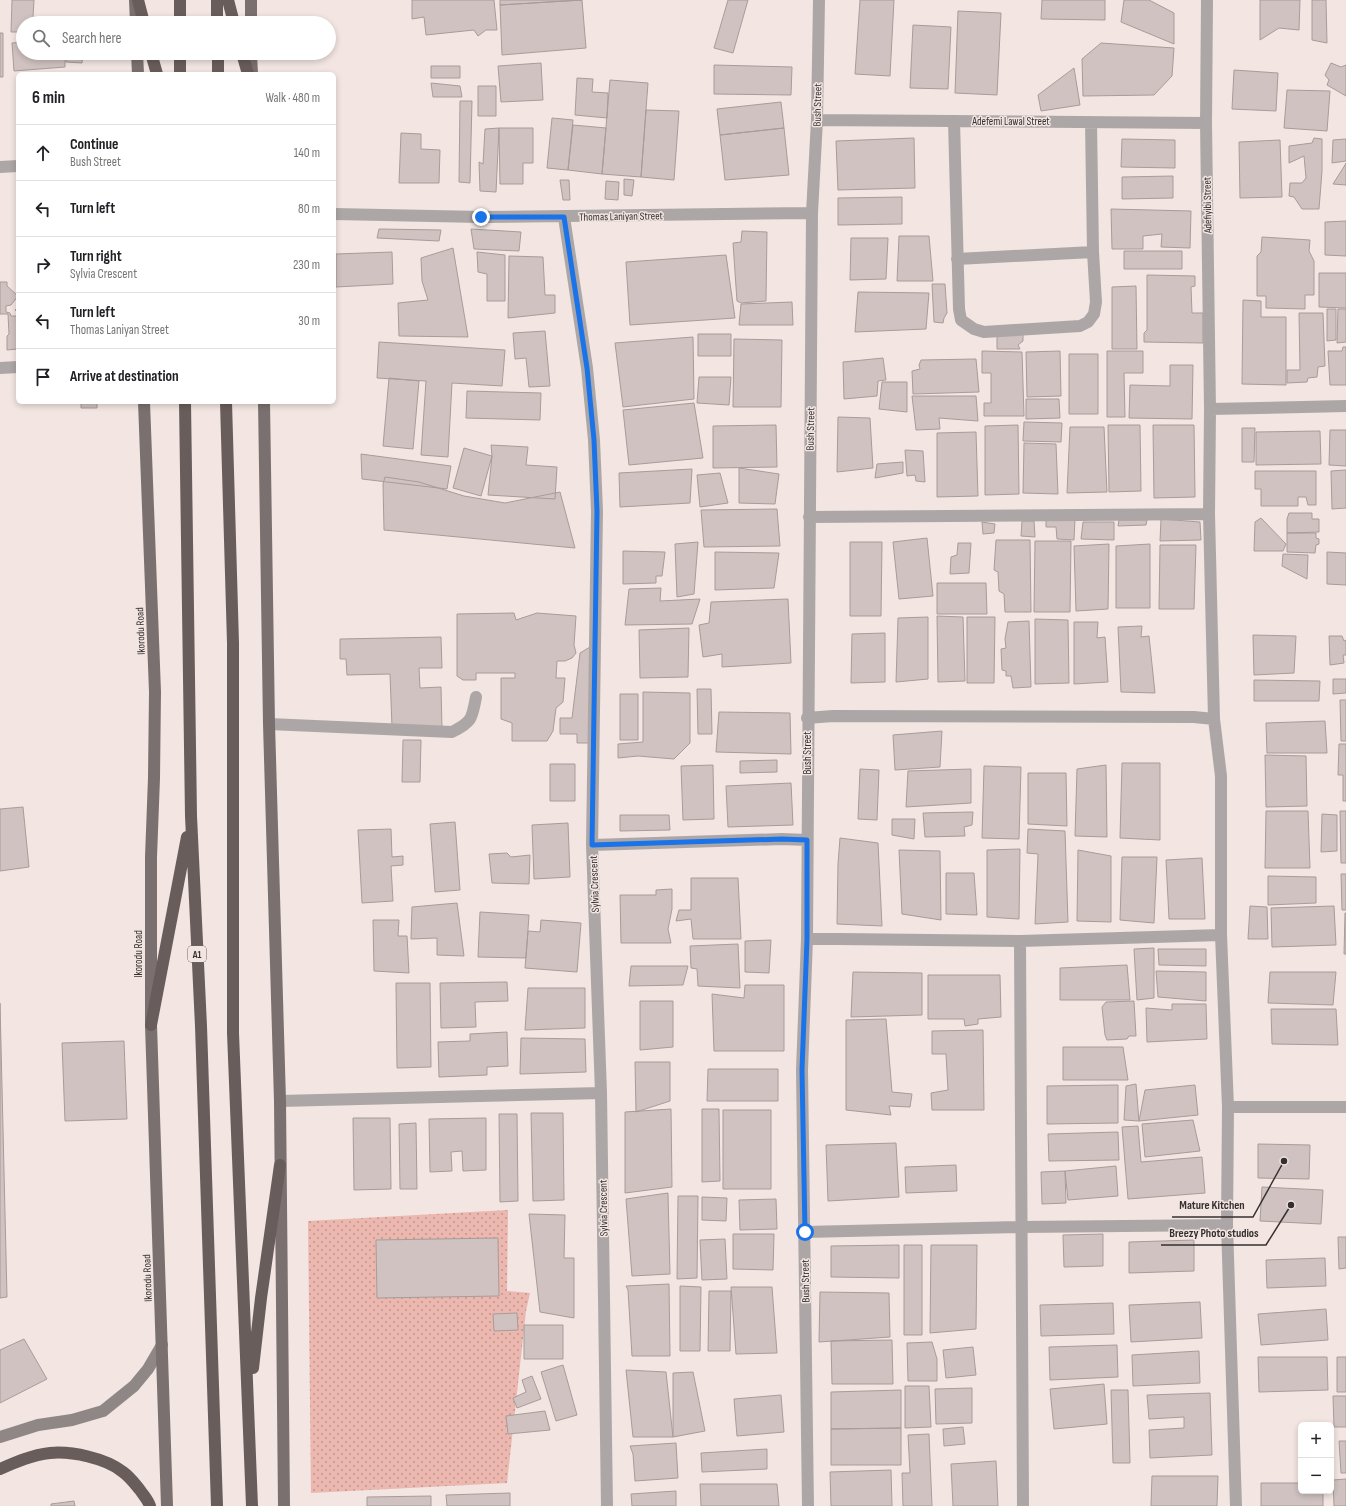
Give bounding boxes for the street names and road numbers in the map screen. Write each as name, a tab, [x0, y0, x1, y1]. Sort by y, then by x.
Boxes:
street label: Bush Street	[811, 83, 824, 127]
street label: Adefemi Lawal Street	[971, 115, 1050, 128]
street label: Adefiyibi Street	[1200, 176, 1215, 234]
street label: Thomas Laniyan Street	[579, 209, 664, 224]
street label: Bush Street	[804, 407, 817, 451]
street label: Ikorodu Road	[133, 607, 148, 655]
street label: Bush Street	[801, 731, 814, 775]
street label: Sylvia Crescent	[587, 855, 602, 913]
street label: Ikorodu Road	[132, 930, 145, 978]
road number: A1	[188, 946, 206, 962]
street label: Sylvia Crescent	[596, 1179, 610, 1237]
street label: Ikorodu Road	[140, 1254, 155, 1302]
street label: Bush Street	[799, 1259, 812, 1303]

